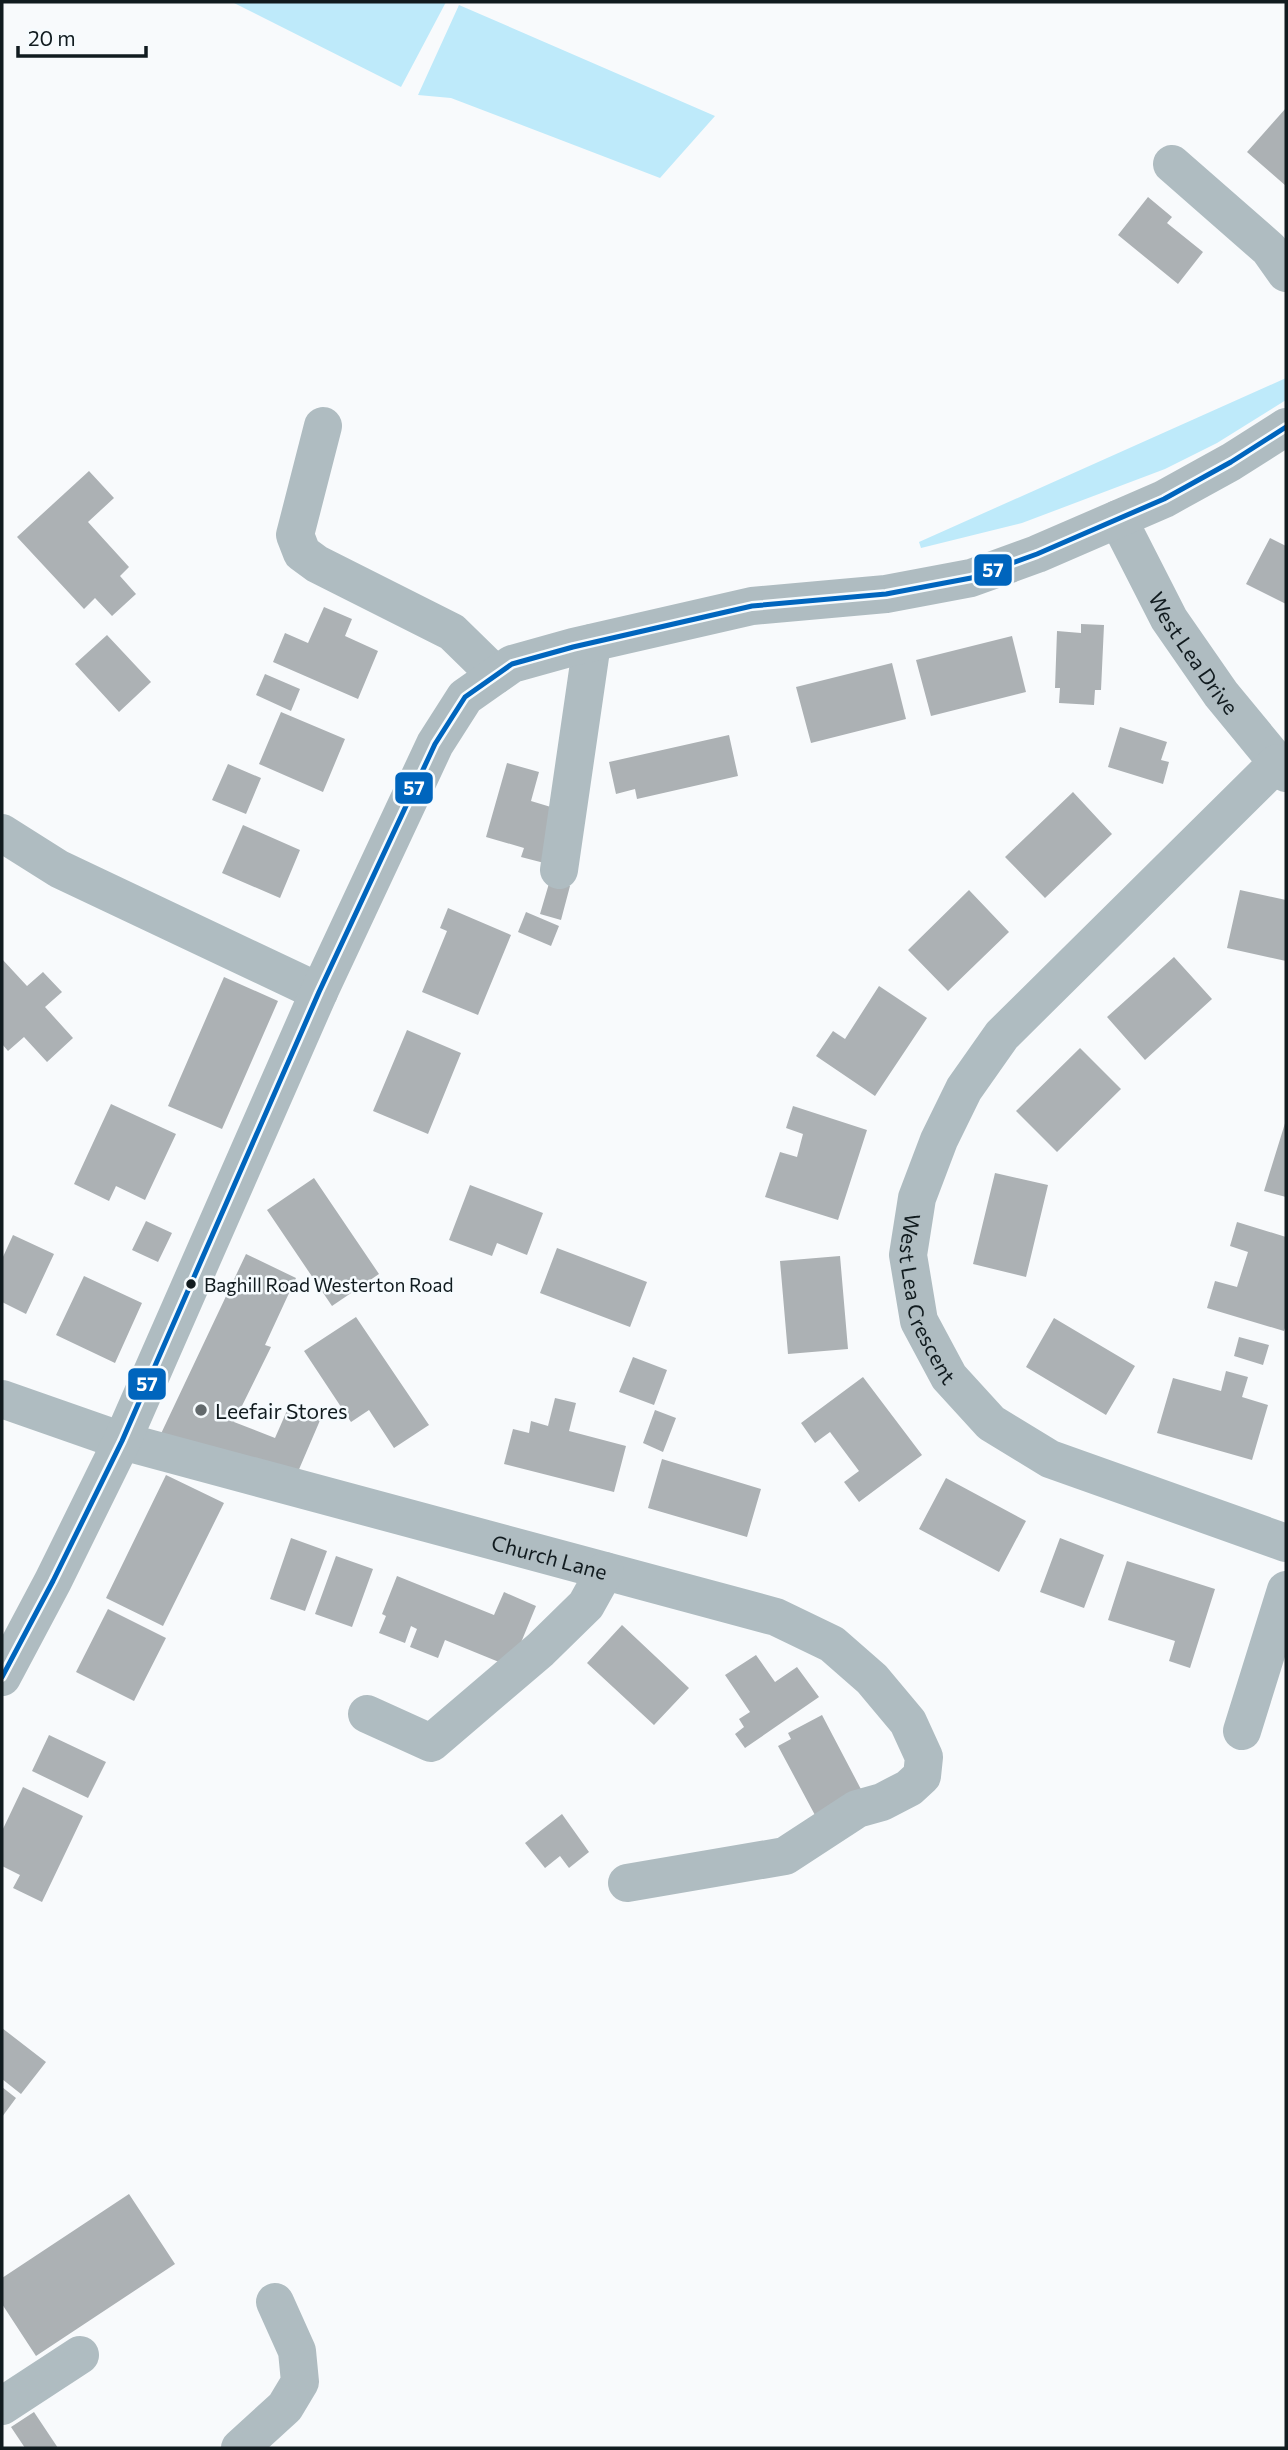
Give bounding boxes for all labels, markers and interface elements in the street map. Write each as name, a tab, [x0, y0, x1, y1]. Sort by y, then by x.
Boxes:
scale bar	[18, 14, 145, 58]
text: 20 m	[28, 25, 76, 50]
line badge: 57	[973, 553, 1013, 587]
text: 57	[982, 558, 1004, 581]
street label: West Lea Drive	[1145, 587, 1244, 719]
line badge: 57	[394, 771, 434, 805]
text: 57	[403, 776, 425, 799]
street label: West Lea Crescent	[895, 1212, 961, 1389]
place label: Baghill Road Westerton Road	[204, 1273, 453, 1296]
marker: Baghill Road Westerton Road	[184, 1277, 198, 1291]
line badge: 57	[127, 1367, 167, 1401]
text: 57	[136, 1372, 158, 1395]
place label: Leefair Stores	[215, 1398, 348, 1423]
marker: Leefair Stores	[193, 1402, 209, 1418]
street label: Church Lane	[489, 1529, 610, 1584]

